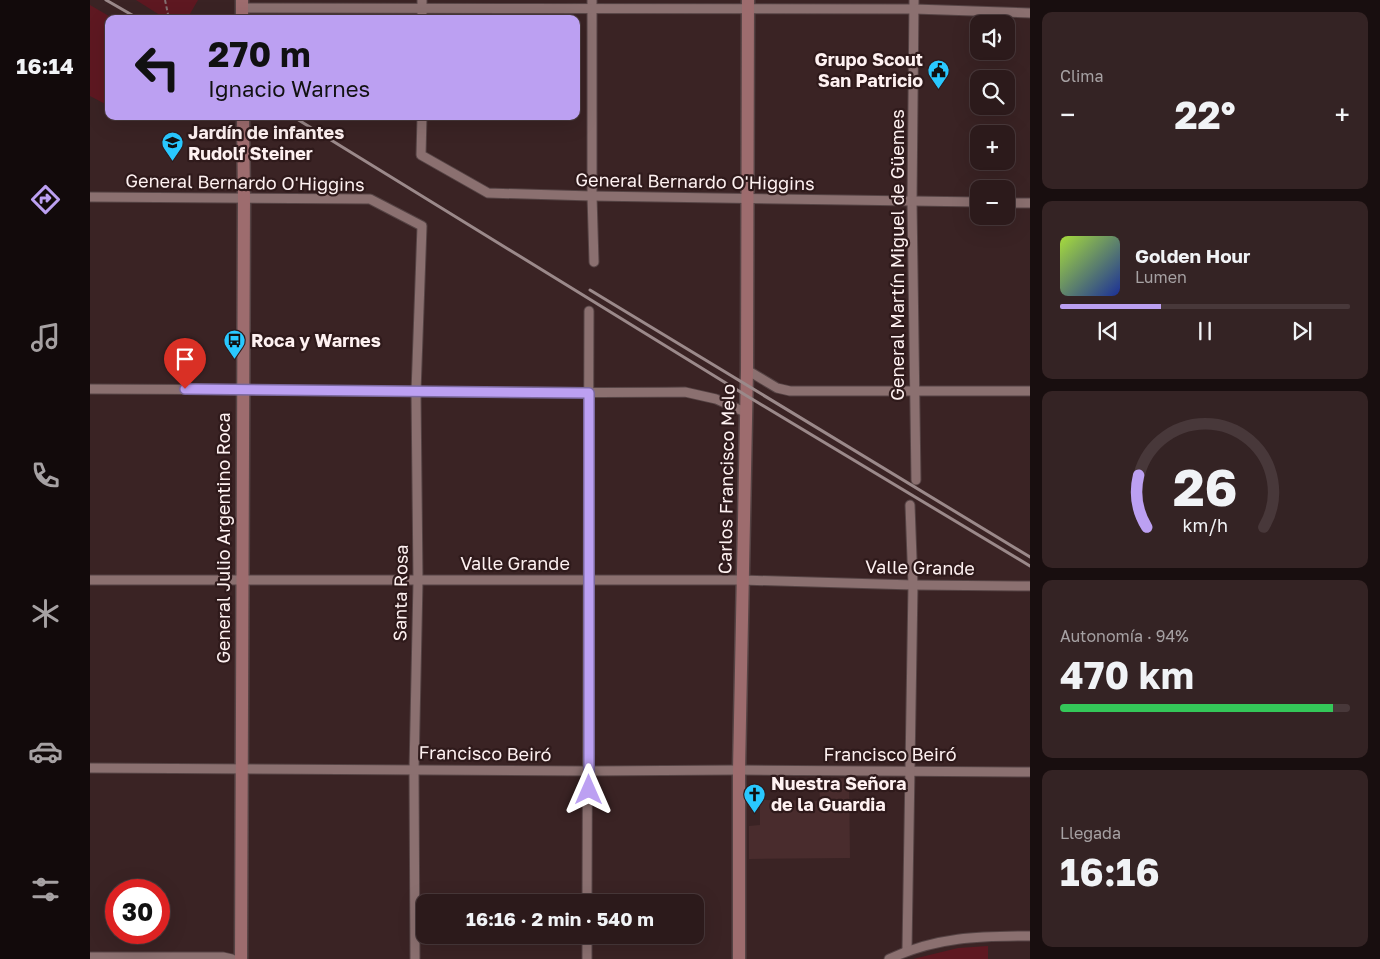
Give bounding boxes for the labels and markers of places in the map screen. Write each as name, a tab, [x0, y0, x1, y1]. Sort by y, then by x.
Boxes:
place label: Grupo Scout San Patricio	[815, 48, 923, 91]
public building icon: Grupo Scout San Patricio	[927, 58, 951, 89]
place label: Jardín de infantes Rudolf Steiner	[188, 121, 344, 164]
school or university icon: Jardín de infantes Rudolf Steiner	[160, 131, 184, 162]
bus stop icon: Roca y Warnes	[223, 329, 247, 360]
place label: Roca y Warnes	[251, 329, 381, 351]
pin	[164, 338, 206, 389]
place label: Nuestra Señora de la Guardia	[771, 772, 906, 815]
church icon: Nuestra Señora de la Guardia	[743, 782, 767, 813]

